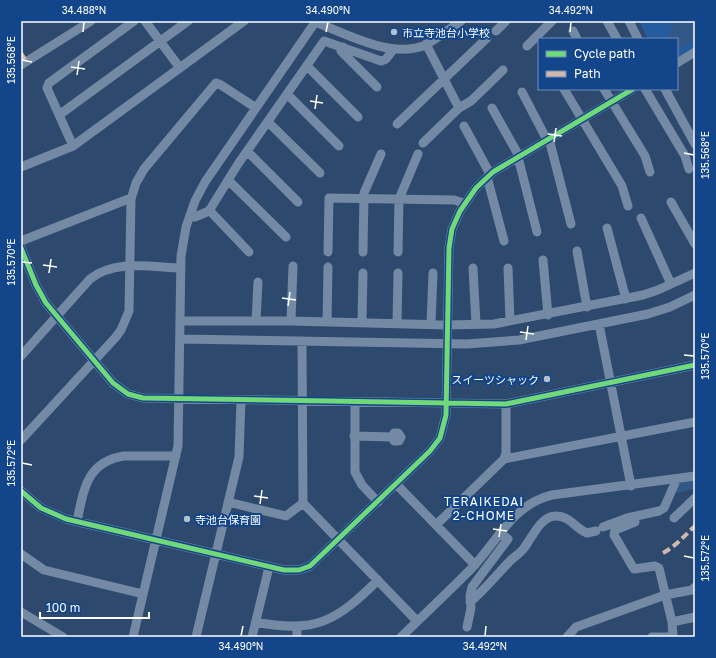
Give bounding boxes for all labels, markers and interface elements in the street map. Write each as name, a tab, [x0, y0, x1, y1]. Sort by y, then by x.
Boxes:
text: 34.488°N	[62, 4, 106, 16]
text: 34.490°N	[306, 4, 350, 16]
text: 34.492°N	[549, 4, 593, 16]
place label: 市立寺池台小学校	[402, 26, 490, 39]
marker: 市立寺池台小学校	[389, 27, 399, 37]
text: 135.568°E	[5, 36, 17, 84]
legend	[538, 38, 678, 90]
text: Cycle path	[574, 46, 635, 61]
text: Path	[574, 66, 601, 81]
text: 135.568°E	[699, 131, 711, 179]
text: 135.570°E	[5, 239, 17, 285]
text: 135.570°E	[699, 333, 711, 379]
place label: スイーツシャック	[451, 373, 539, 386]
marker: スイーツシャック	[542, 374, 552, 384]
text: 135.572°E	[5, 440, 17, 486]
district label: TERAIKEDAI 2-CHOME	[444, 494, 524, 523]
place label: 寺池台保育園	[195, 513, 261, 526]
marker: 寺池台保育園	[182, 514, 192, 524]
text: 135.572°E	[699, 535, 711, 581]
scale bar	[40, 594, 149, 620]
text: 100 m	[46, 600, 80, 615]
text: 34.490°N	[219, 640, 263, 652]
text: 34.492°N	[463, 640, 507, 652]

